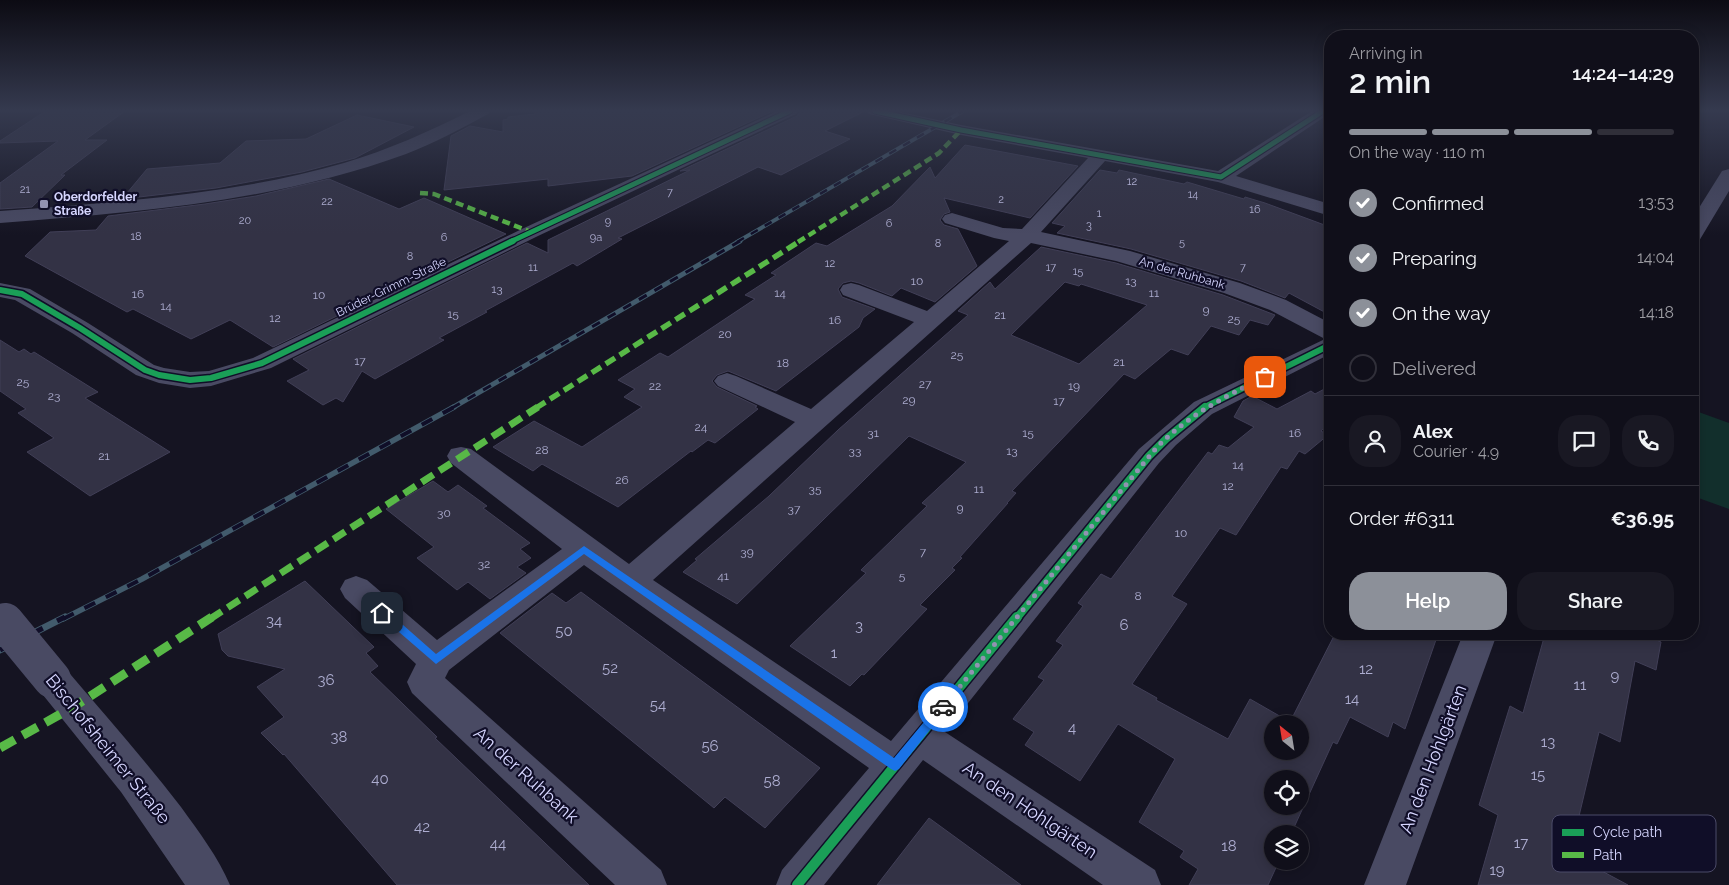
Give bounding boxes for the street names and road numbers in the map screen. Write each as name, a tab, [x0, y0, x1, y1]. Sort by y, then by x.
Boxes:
street label: Brüder-Grimm-Straße	[334, 254, 448, 320]
street label: An der Ruhbank	[1137, 254, 1227, 292]
street label: Bischofsheimer Straße	[42, 670, 175, 828]
street label: An den Hohlgärten	[1395, 682, 1471, 836]
street label: An der Ruhbank	[470, 722, 583, 827]
street label: An den Hohlgärten	[959, 757, 1101, 862]

